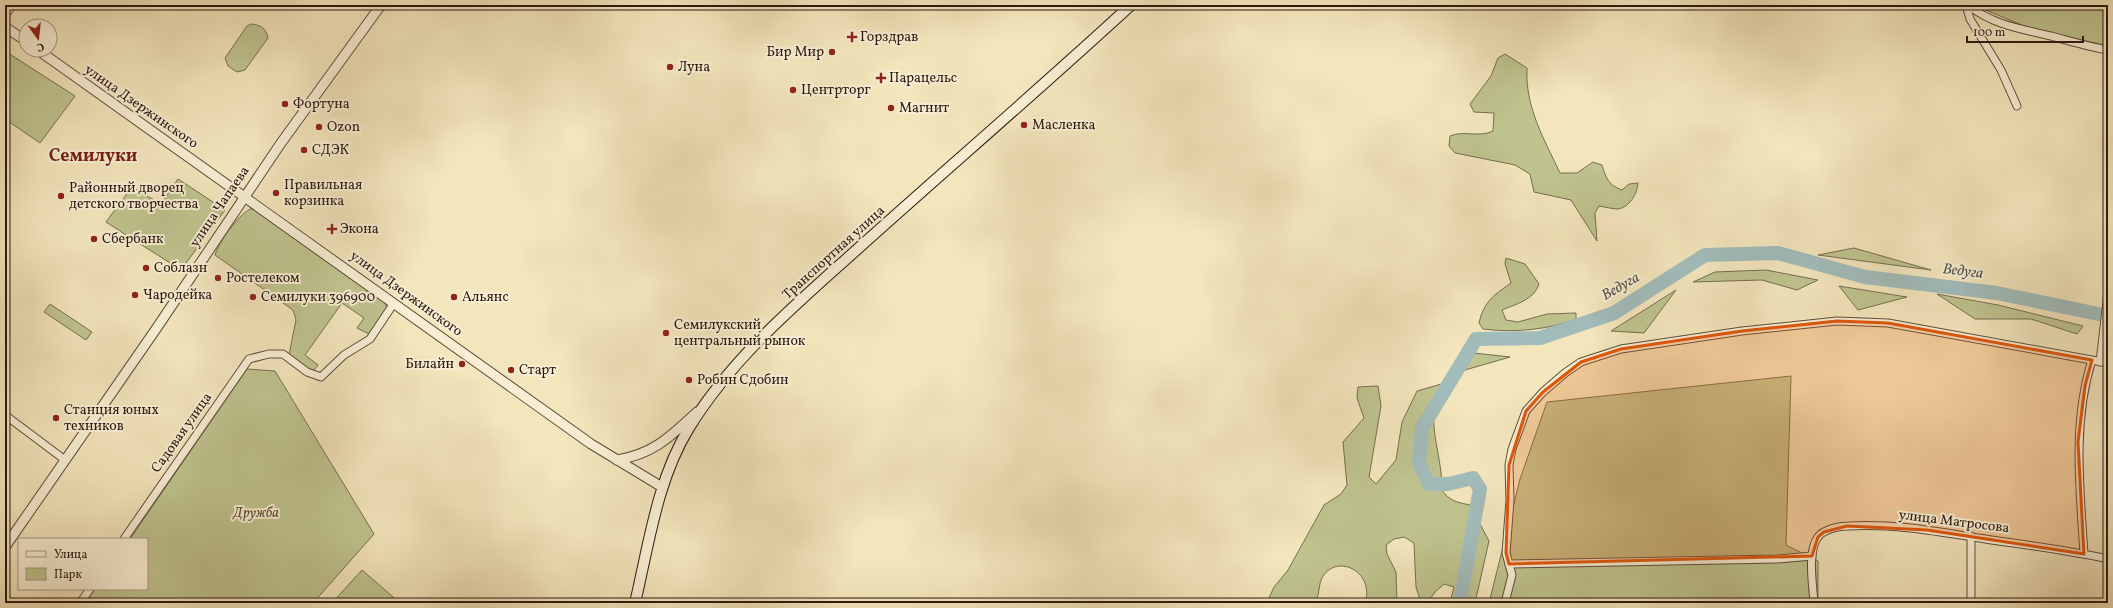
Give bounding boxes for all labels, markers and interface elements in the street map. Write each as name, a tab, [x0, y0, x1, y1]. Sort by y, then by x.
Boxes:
north arrow	[18, 18, 58, 58]
scale bar	[1967, 18, 2083, 44]
text: 100 m	[1973, 25, 2006, 41]
place label: Горздрав	[860, 28, 918, 47]
marker: Горздрав	[847, 32, 857, 42]
text: С	[35, 38, 46, 54]
place label: Бир Мир	[766, 43, 824, 62]
marker: Бир Мир	[827, 47, 837, 57]
place label: Луна	[678, 58, 710, 77]
street label: улица Дзержинского	[80, 61, 202, 153]
marker: Луна	[665, 62, 675, 72]
place label: Парацельс	[889, 69, 957, 88]
marker: Парацельс	[876, 73, 886, 83]
place label: Центрторг	[801, 81, 871, 100]
marker: Центрторг	[788, 85, 798, 95]
place label: Фортуна	[293, 95, 350, 114]
marker: Фортуна	[280, 99, 290, 109]
place label: Магнит	[899, 99, 949, 118]
marker: Магнит	[886, 103, 896, 113]
place label: Масленка	[1032, 116, 1096, 135]
place label: Ozon	[327, 118, 360, 137]
marker: Масленка	[1019, 120, 1029, 130]
marker: Ozon	[314, 122, 324, 132]
place label: СДЭК	[312, 141, 350, 160]
district label: Семилуки	[49, 144, 137, 169]
marker: СДЭК	[299, 145, 309, 155]
street label: улица Чапаева	[186, 163, 254, 251]
place label: Правильная корзинка	[284, 176, 362, 211]
place label: Районный дворец детского творчества	[69, 179, 199, 214]
marker: Правильная корзинка	[271, 188, 281, 198]
marker: Районный дворец детского творчества	[56, 191, 66, 201]
street label: Транспортная улица	[779, 202, 889, 304]
place label: Экона	[340, 220, 379, 239]
marker: Экона	[327, 224, 337, 234]
place label: Сбербанк	[102, 230, 164, 249]
marker: Сбербанк	[89, 234, 99, 244]
street label: улица Дзержинского	[346, 247, 466, 341]
place label: Соблазн	[154, 259, 208, 278]
water label: Ведуга	[1942, 259, 1984, 285]
marker: Соблазн	[141, 263, 151, 273]
water label: Ведуга	[1598, 268, 1644, 306]
place label: Ростелеком	[226, 269, 300, 288]
marker: Ростелеком	[213, 273, 223, 283]
place label: Чародейка	[143, 286, 212, 305]
place label: Семилуки 396900	[261, 288, 375, 307]
place label: Альянс	[462, 288, 509, 307]
marker: Чародейка	[130, 290, 140, 300]
marker: Семилуки 396900	[248, 292, 258, 302]
marker: Альянс	[449, 292, 459, 302]
place label: Семилукский центральный рынок	[674, 316, 806, 351]
marker: Семилукский центральный рынок	[661, 328, 671, 338]
place label: Билайн	[405, 355, 454, 374]
marker: Билайн	[457, 359, 467, 369]
place label: Старт	[519, 361, 556, 380]
marker: Старт	[506, 365, 516, 375]
place label: Робин Сдобин	[697, 371, 789, 390]
marker: Робин Сдобин	[684, 375, 694, 385]
street label: Садовая улица	[147, 389, 217, 477]
place label: Станция юных техников	[64, 401, 159, 436]
marker: Станция юных техников	[51, 413, 61, 423]
park label: Дружба	[232, 504, 279, 523]
street label: улица Матросова	[1898, 506, 2010, 538]
legend	[18, 538, 148, 590]
text: Улица	[54, 547, 87, 563]
text: Парк	[54, 567, 82, 583]

